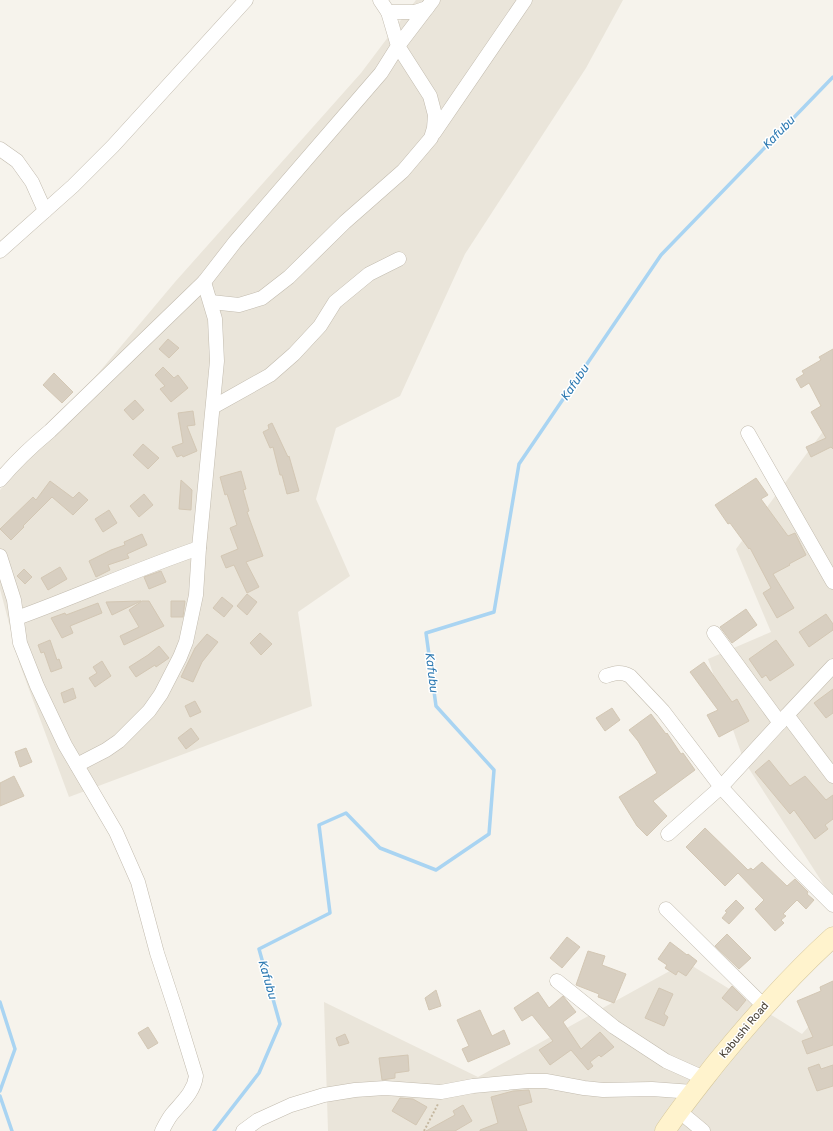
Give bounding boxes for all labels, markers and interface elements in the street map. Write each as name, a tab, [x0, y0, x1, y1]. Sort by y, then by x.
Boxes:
water label: Kafubu	[760, 113, 798, 151]
water label: Kafubu	[558, 361, 592, 403]
water label: Kafubu	[423, 652, 441, 694]
water label: Kafubu	[256, 959, 280, 1001]
street label: Kabushi Road	[717, 999, 771, 1061]

